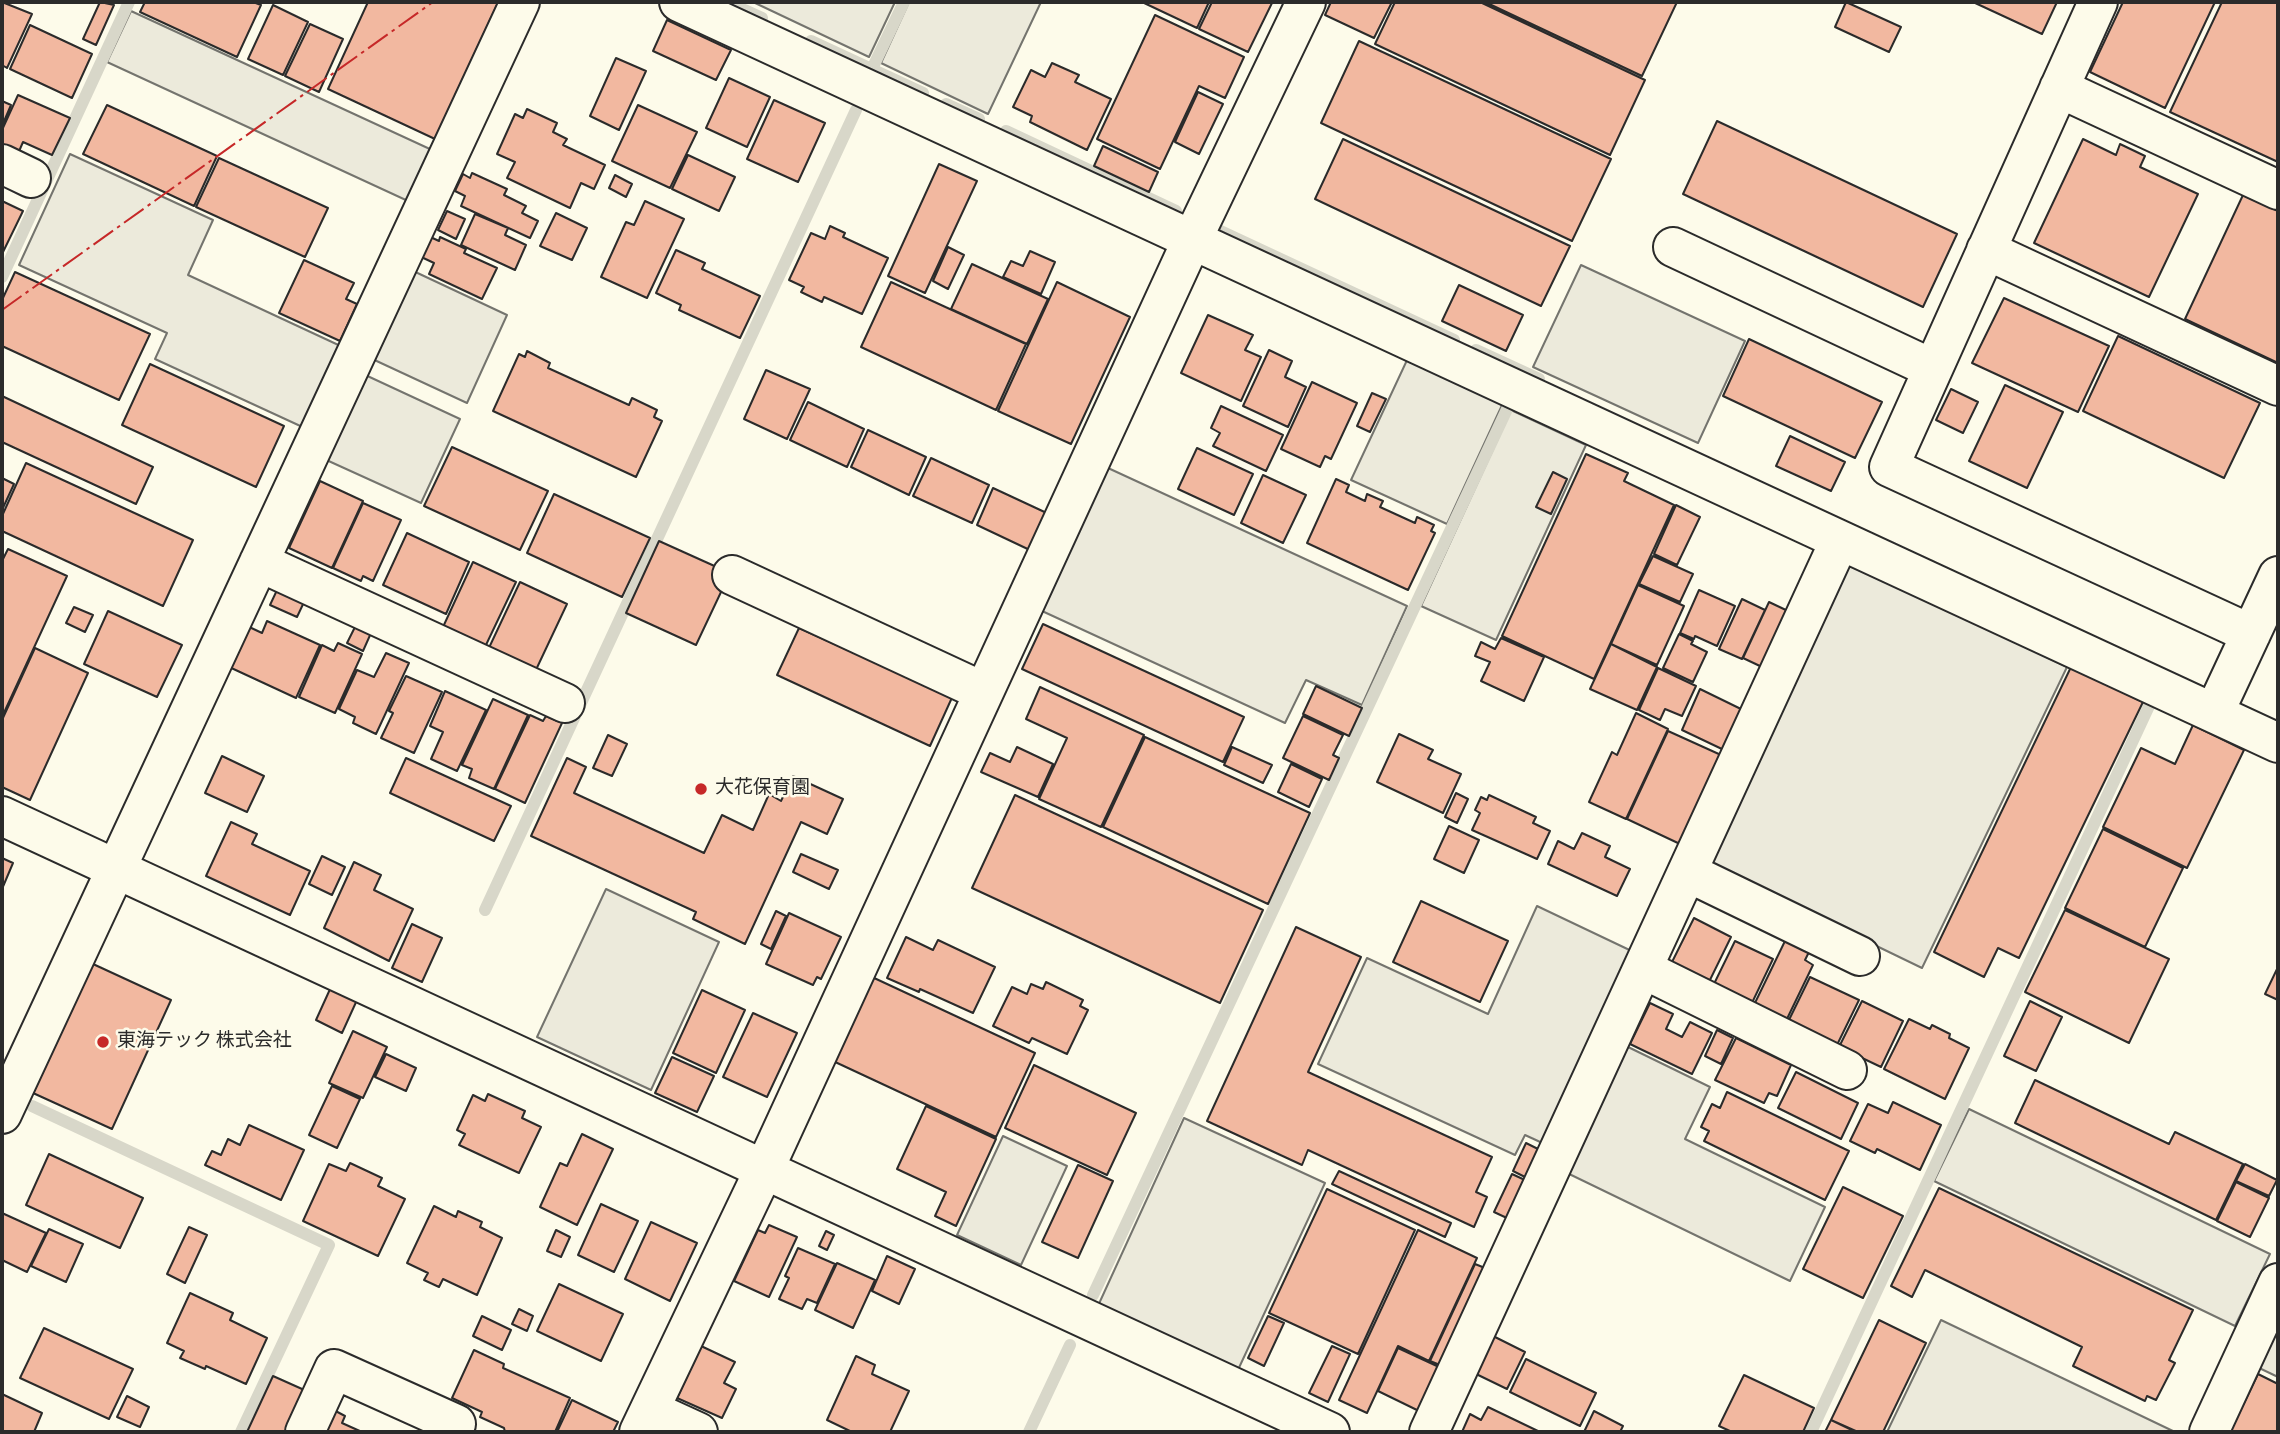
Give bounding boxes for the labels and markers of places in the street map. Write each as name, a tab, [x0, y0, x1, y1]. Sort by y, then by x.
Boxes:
place label: 大花保育園	[715, 778, 810, 800]
marker: 大花保育園	[693, 781, 709, 797]
place label: 東海テック 株式会社	[117, 1031, 292, 1053]
marker: 東海テック 株式会社	[95, 1034, 111, 1050]

